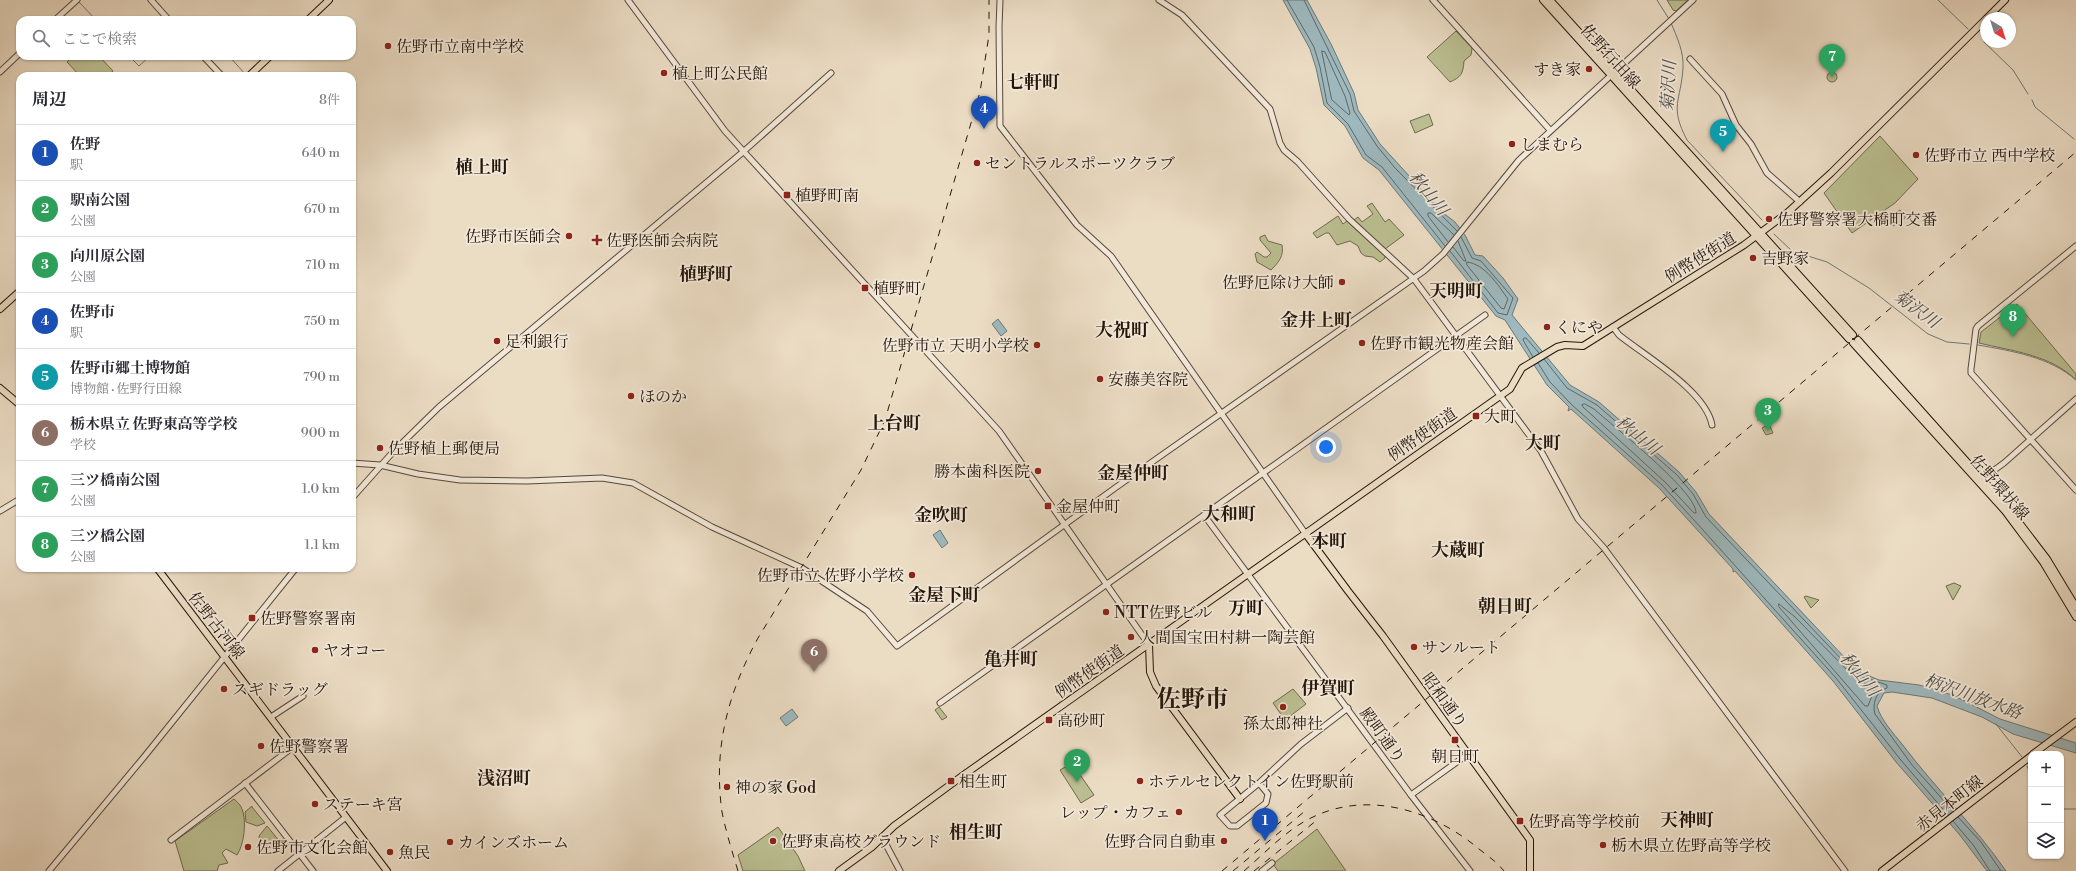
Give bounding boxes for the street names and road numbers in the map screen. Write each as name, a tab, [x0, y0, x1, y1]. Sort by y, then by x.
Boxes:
street label: 佐野行田線	[1576, 20, 1644, 93]
street label: 例幣使街道	[1661, 228, 1740, 288]
street label: 例幣使街道	[1384, 404, 1461, 466]
street label: 佐野環状線	[1965, 451, 2033, 524]
street label: 佐野古河線	[184, 588, 249, 663]
street label: 例幣使街道	[1051, 641, 1128, 703]
street label: 昭和通り	[1417, 669, 1471, 732]
street label: 殿町通り	[1355, 704, 1409, 767]
street label: 赤見本町線	[1912, 771, 1987, 836]

